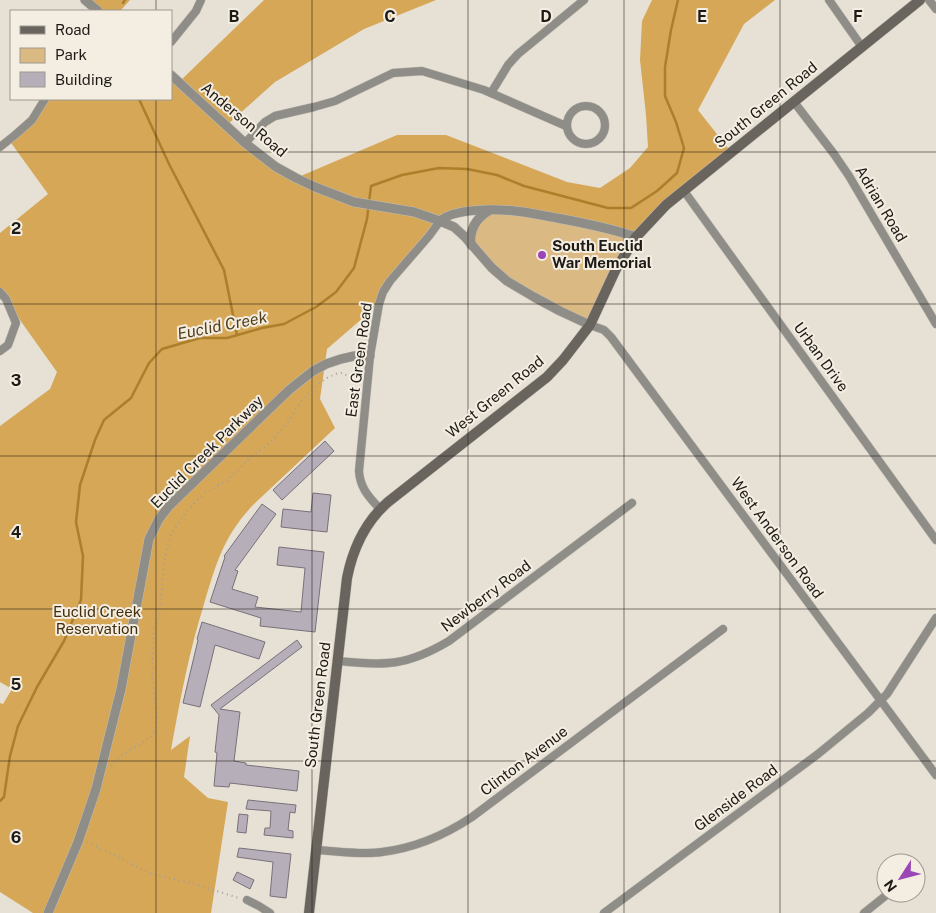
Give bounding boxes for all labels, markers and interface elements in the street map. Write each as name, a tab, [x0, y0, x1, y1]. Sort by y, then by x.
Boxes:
text: B	[229, 7, 240, 26]
text: C	[384, 7, 396, 26]
text: D	[540, 7, 552, 26]
text: E	[697, 7, 707, 26]
text: F	[853, 7, 863, 26]
legend	[10, 10, 172, 100]
text: Road	[55, 21, 91, 38]
text: Park	[55, 46, 87, 63]
street label: South Green Road	[711, 58, 820, 151]
text: Building	[55, 71, 113, 88]
street label: Anderson Road	[198, 79, 291, 160]
street label: Adrian Road	[852, 163, 911, 245]
text: 2	[11, 219, 21, 238]
place label: South Euclid War Memorial	[552, 237, 652, 271]
marker: South Euclid War Memorial	[536, 249, 548, 261]
street label: East Green Road	[342, 301, 375, 418]
water label: Euclid Creek	[176, 307, 269, 344]
street label: Urban Drive	[791, 319, 852, 395]
street label: West Green Road	[443, 352, 547, 441]
text: 3	[11, 371, 21, 390]
street label: Euclid Creek Parkway	[147, 392, 266, 511]
street label: West Anderson Road	[728, 474, 827, 602]
text: 4	[11, 523, 22, 542]
street label: Newberry Road	[438, 556, 534, 635]
park label: Euclid Creek Reservation	[53, 603, 141, 637]
street label: South Green Road	[301, 641, 334, 769]
text: 5	[11, 675, 22, 694]
street label: Clinton Avenue	[477, 722, 571, 799]
street label: Glenside Road	[691, 761, 781, 834]
text: 6	[11, 828, 21, 847]
north arrow	[876, 853, 926, 903]
text: N	[881, 877, 900, 895]

